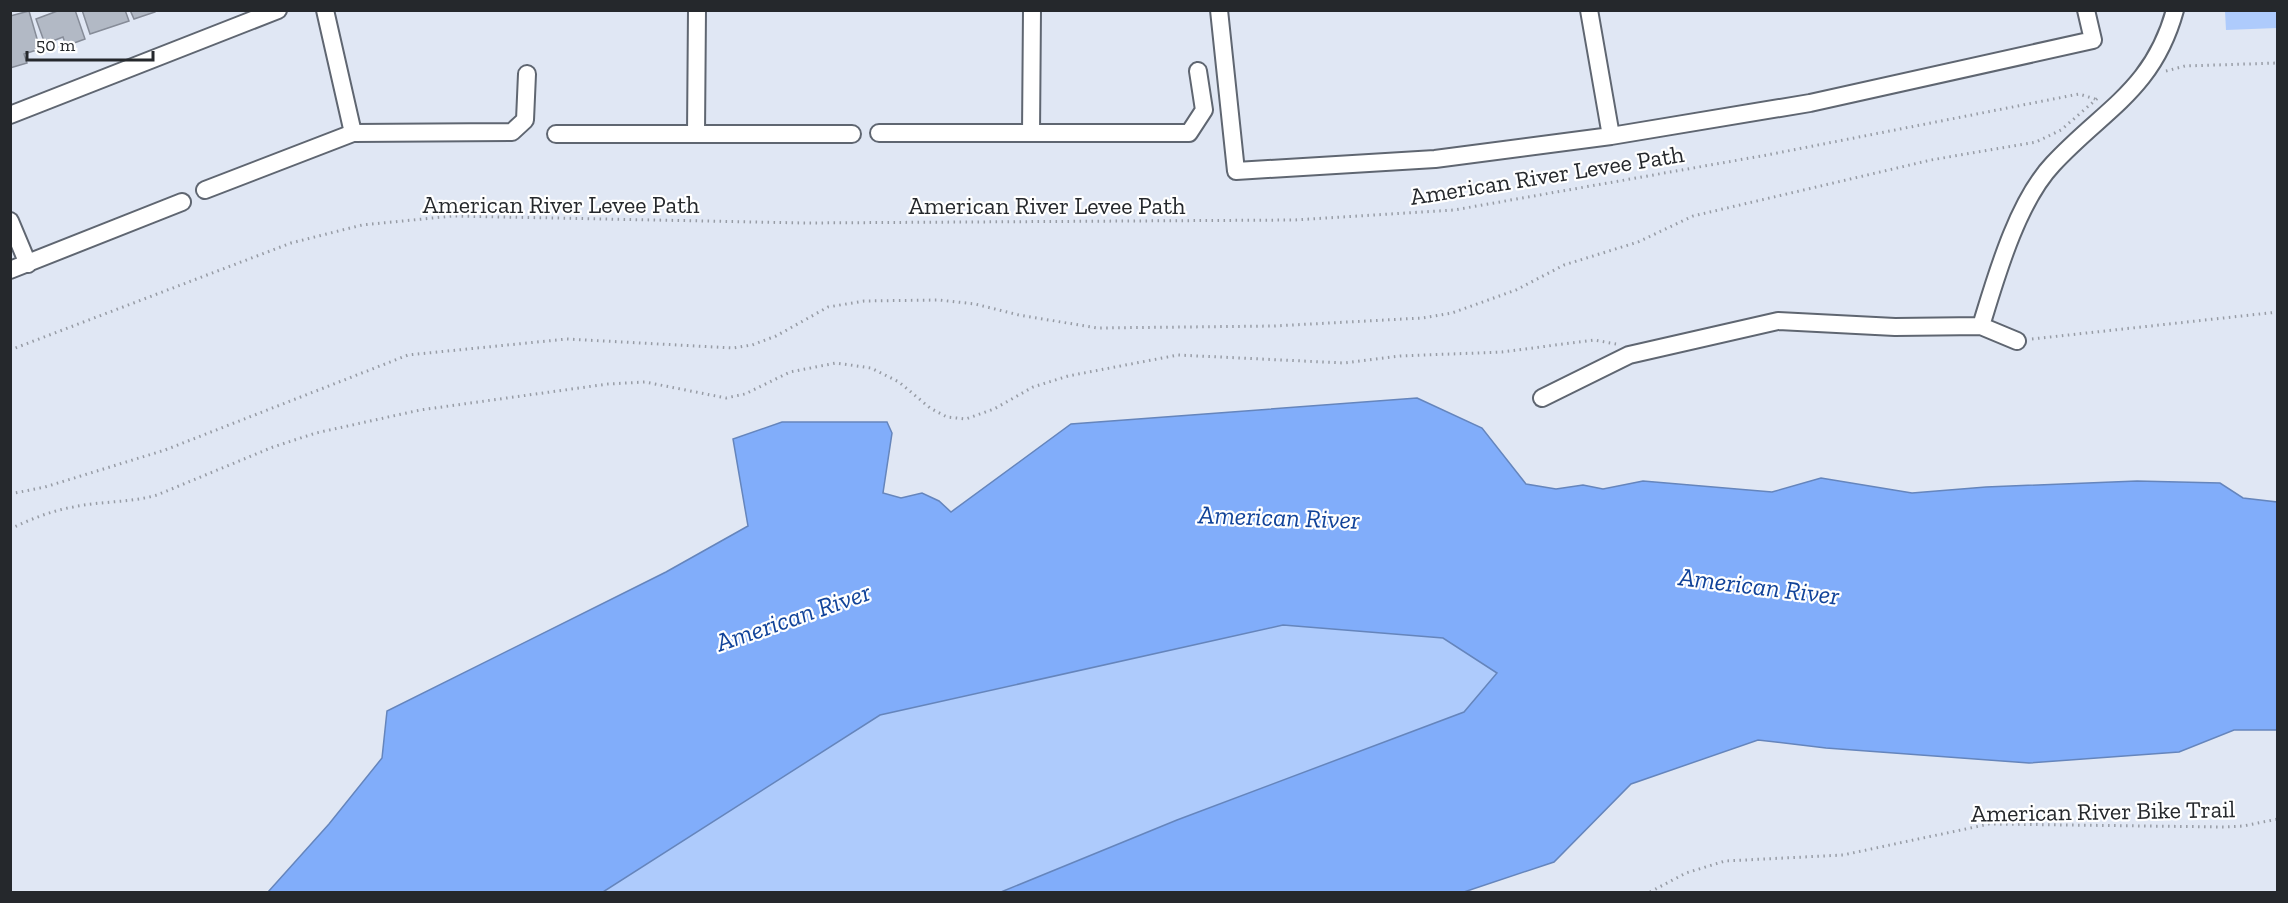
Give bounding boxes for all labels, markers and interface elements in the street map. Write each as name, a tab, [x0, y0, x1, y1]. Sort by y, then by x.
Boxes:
scale bar	[27, 24, 153, 62]
text: 50 m	[36, 34, 76, 56]
street label: American River Levee Path	[1408, 139, 1687, 211]
street label: American River Levee Path	[423, 190, 700, 219]
street label: American River Levee Path	[909, 191, 1186, 220]
water label: American River	[1197, 498, 1360, 536]
water label: American River	[1676, 560, 1841, 612]
water label: American River	[710, 576, 875, 659]
street label: American River Bike Trail	[1970, 794, 2236, 828]

